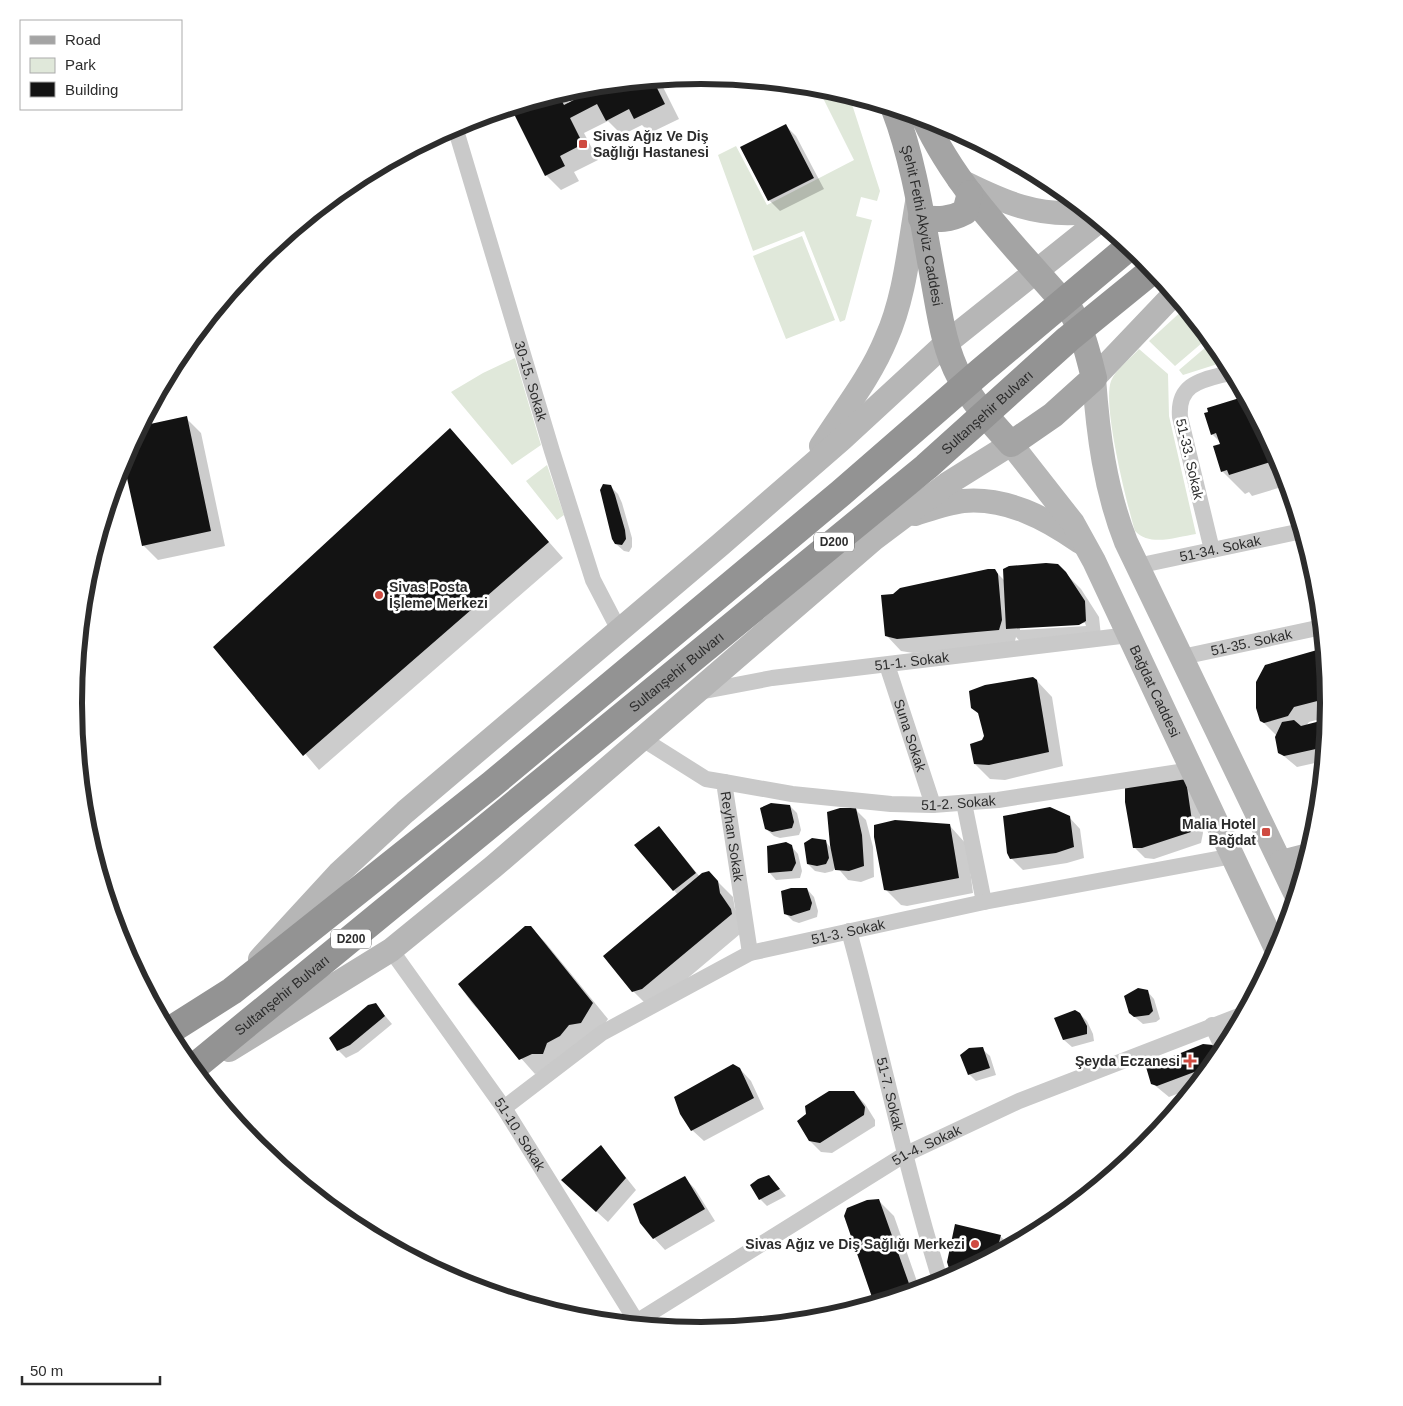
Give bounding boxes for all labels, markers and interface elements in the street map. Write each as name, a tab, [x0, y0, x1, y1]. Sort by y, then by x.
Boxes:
legend	[20, 20, 182, 110]
text: Road	[65, 31, 101, 48]
text: Park	[65, 56, 96, 73]
text: Building	[65, 81, 118, 98]
place label: Sivas Ağız Ve Diş Sağlığı Hastanesi	[593, 128, 709, 160]
marker: Sivas Ağız Ve Diş Sağlığı Hastanesi	[577, 138, 589, 150]
street label: Şehit Fethi Akyüz Caddesi	[898, 143, 946, 307]
street label: 30-15. Sokak	[511, 339, 551, 424]
street label: Sultanşehir Bulvarı	[938, 367, 1036, 457]
street label: 51-33. Sokak	[1173, 417, 1207, 502]
road number: D200	[814, 532, 854, 552]
street label: 51-34. Sokak	[1178, 532, 1263, 565]
place label: Sivas Posta İşleme Merkezi	[389, 579, 488, 611]
marker: Sivas Posta İşleme Merkezi	[373, 589, 385, 601]
street label: 51-35. Sokak	[1209, 625, 1294, 659]
street label: Sultanşehir Bulvarı	[626, 628, 727, 715]
street label: Bağdat Caddesi	[1127, 643, 1183, 740]
street label: 51-1. Sokak	[874, 649, 951, 674]
street label: Suna Sokak	[891, 697, 930, 775]
street label: Reyhan Sokak	[717, 790, 747, 884]
street label: 51-2. Sokak	[921, 792, 997, 813]
place label: Malia Hotel Bağdat	[1182, 816, 1256, 848]
marker: Malia Hotel Bağdat	[1260, 826, 1272, 838]
street label: 51-3. Sokak	[810, 916, 887, 947]
road number: D200	[331, 930, 371, 949]
street label: Sultanşehir Bulvarı	[231, 952, 332, 1039]
place label: Şeyda Eczanesi	[1075, 1053, 1180, 1069]
marker: Şeyda Eczanesi	[1184, 1055, 1196, 1067]
street label: 51-7. Sokak	[874, 1056, 907, 1133]
street label: 51-10. Sokak	[491, 1095, 549, 1174]
street label: 51-4. Sokak	[889, 1121, 964, 1169]
place label: Sivas Ağız ve Diş Sağlığı Merkezi	[745, 1236, 965, 1252]
marker: Sivas Ağız ve Diş Sağlığı Merkezi	[969, 1238, 981, 1250]
scale bar	[22, 1354, 160, 1386]
text: 50 m	[30, 1362, 63, 1379]

